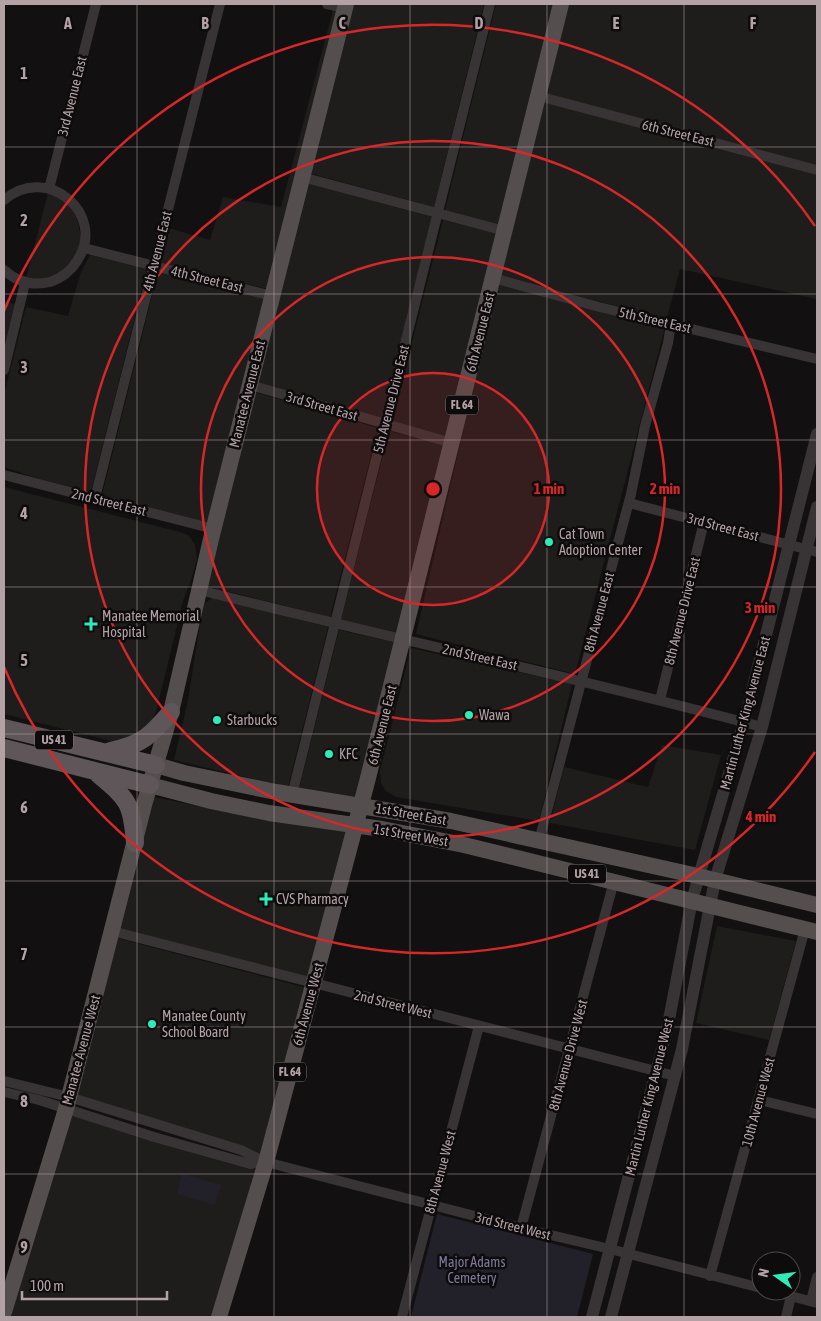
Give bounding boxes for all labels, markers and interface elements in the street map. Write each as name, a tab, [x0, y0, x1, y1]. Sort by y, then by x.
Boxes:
text: A	[63, 14, 72, 32]
text: B	[201, 14, 209, 32]
text: C	[338, 14, 346, 32]
text: D	[475, 14, 484, 32]
text: E	[613, 14, 620, 32]
text: F	[750, 14, 757, 32]
street label: 3rd Avenue East	[54, 55, 90, 137]
text: 1	[20, 64, 28, 82]
street label: 6th Street East	[640, 116, 716, 150]
street label: 4th Avenue East	[139, 210, 175, 292]
text: 2	[20, 211, 28, 229]
street label: 4th Street East	[169, 262, 245, 296]
street label: 6th Avenue East	[462, 291, 498, 373]
street label: 5th Street East	[617, 304, 693, 336]
street label: Manatee Avenue East	[226, 339, 268, 449]
street label: 5th Avenue Drive East	[370, 343, 412, 455]
text: 3	[20, 358, 28, 376]
street label: 3rd Street East	[285, 388, 359, 424]
road number: FL 64	[446, 396, 478, 414]
centre of rings	[424, 480, 442, 498]
text: 1 min	[534, 480, 564, 497]
text: 2 min	[650, 480, 680, 497]
street label: 2nd Street East	[70, 485, 148, 519]
text: 4	[19, 504, 28, 522]
street label: 3rd Street East	[685, 510, 761, 544]
place label: Cat Town Adoption Center	[559, 526, 643, 558]
marker: Cat Town Adoption Center	[543, 536, 555, 548]
street label: 8th Avenue Drive East	[661, 555, 703, 667]
street label: 8th Avenue East	[581, 571, 617, 653]
text: 3 min	[745, 599, 775, 616]
place label: Manatee Memorial Hospital	[102, 608, 200, 640]
marker: Manatee Memorial Hospital	[84, 617, 98, 631]
street label: Martin Luther King Avenue East	[717, 635, 773, 791]
street label: 2nd Street East	[441, 641, 519, 673]
text: 5	[20, 651, 28, 669]
street label: 6th Avenue East	[364, 684, 400, 766]
place label: Wawa	[479, 707, 510, 723]
marker: Wawa	[463, 709, 475, 721]
place label: Starbucks	[227, 712, 277, 728]
marker: Starbucks	[211, 714, 223, 726]
road number: US 41	[35, 730, 73, 750]
place label: KFC	[339, 746, 359, 762]
marker: KFC	[323, 748, 335, 760]
text: 6	[20, 798, 28, 816]
street label: 1st Street East	[374, 800, 448, 828]
text: 4 min	[745, 808, 776, 825]
street label: 1st Street West	[373, 821, 449, 849]
road number: US 41	[568, 864, 606, 884]
place label: CVS Pharmacy	[276, 891, 349, 907]
marker: CVS Pharmacy	[260, 893, 272, 905]
text: 7	[20, 945, 28, 963]
street label: 6th Avenue West	[289, 961, 327, 1047]
street label: 2nd Street West	[352, 987, 434, 1021]
street label: Manatee Avenue West	[59, 993, 103, 1107]
street label: 8th Avenue Drive West	[545, 998, 591, 1112]
place label: Manatee County School Board	[162, 1008, 246, 1040]
street label: Martin Luther King Avenue West	[622, 1017, 676, 1177]
marker: Manatee County School Board	[146, 1018, 158, 1030]
street label: 10th Avenue West	[738, 1056, 778, 1148]
road number: FL 64	[274, 1062, 306, 1082]
text: 8	[20, 1092, 28, 1110]
street label: 8th Avenue West	[421, 1129, 459, 1215]
street label: 3rd Street West	[474, 1209, 552, 1243]
text: 9	[20, 1238, 28, 1256]
north arrow	[751, 1251, 801, 1301]
park label: Major Adams Cemetery	[439, 1254, 505, 1286]
text: N	[755, 1267, 772, 1279]
scale bar	[22, 1268, 168, 1300]
text: 100 m	[30, 1277, 64, 1294]

